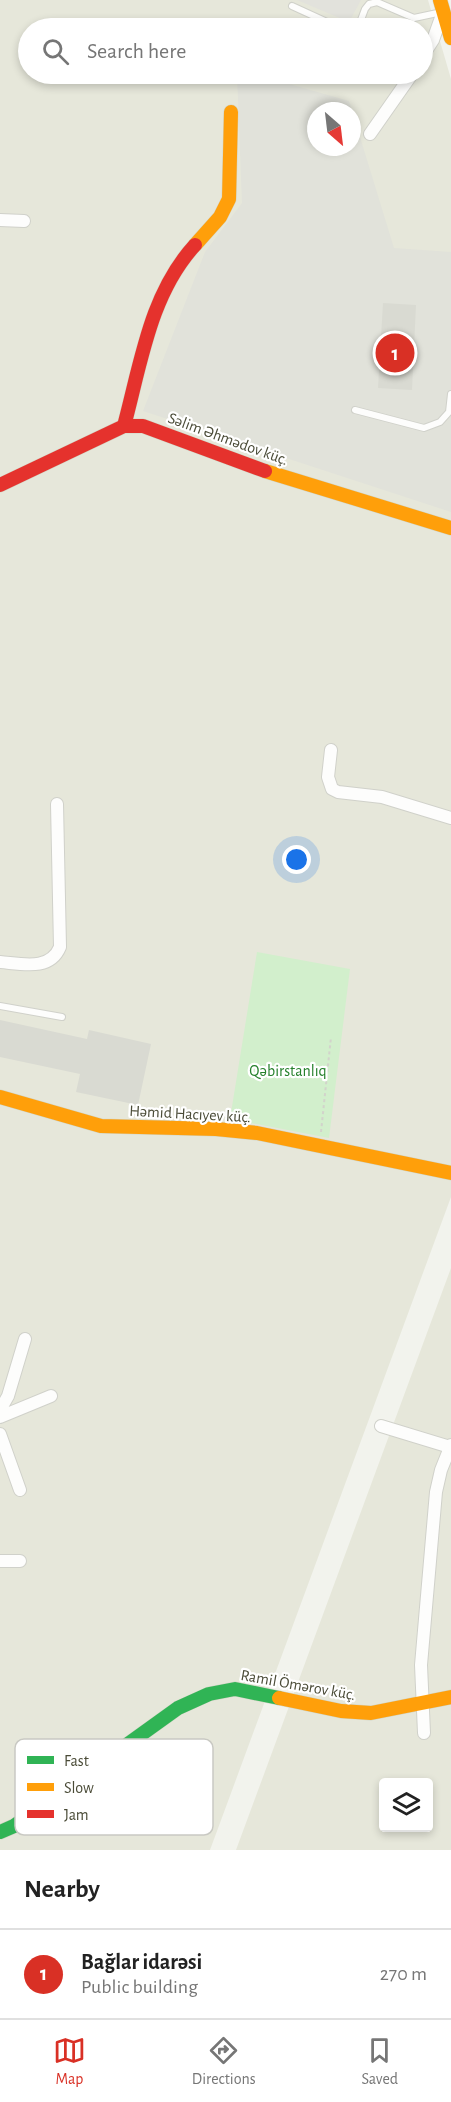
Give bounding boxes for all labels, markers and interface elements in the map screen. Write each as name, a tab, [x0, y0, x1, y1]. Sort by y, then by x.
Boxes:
search box	[18, 18, 433, 84]
icon: search	[39, 35, 72, 68]
text: Search here	[87, 40, 186, 62]
north arrow	[307, 102, 361, 156]
pin: 1	[376, 330, 414, 376]
street label: Səlim Əhmədov küç.	[166, 410, 290, 468]
your location	[282, 845, 311, 874]
park label: Qəbirstanlıq	[249, 1063, 327, 1080]
street label: Həmid Hacıyev küç.	[129, 1103, 251, 1126]
street label: Ramil Ömərov küç.	[239, 1665, 357, 1703]
legend	[15, 1739, 213, 1835]
text: Fast	[64, 1753, 89, 1769]
map controls	[379, 1778, 433, 1832]
button: layers	[379, 1778, 433, 1832]
text: Slow	[64, 1780, 94, 1796]
text: Jam	[64, 1807, 89, 1823]
text: Nearby	[24, 1876, 100, 1902]
text: Bağlar idarəsi	[81, 1951, 202, 1973]
text: 1	[40, 1964, 47, 1984]
text: 270 m	[380, 1964, 427, 1984]
text: Public building	[81, 1977, 198, 1997]
tab: Map	[53, 2034, 86, 2089]
tab: Directions	[192, 2034, 256, 2089]
tab: Saved	[361, 2034, 398, 2089]

